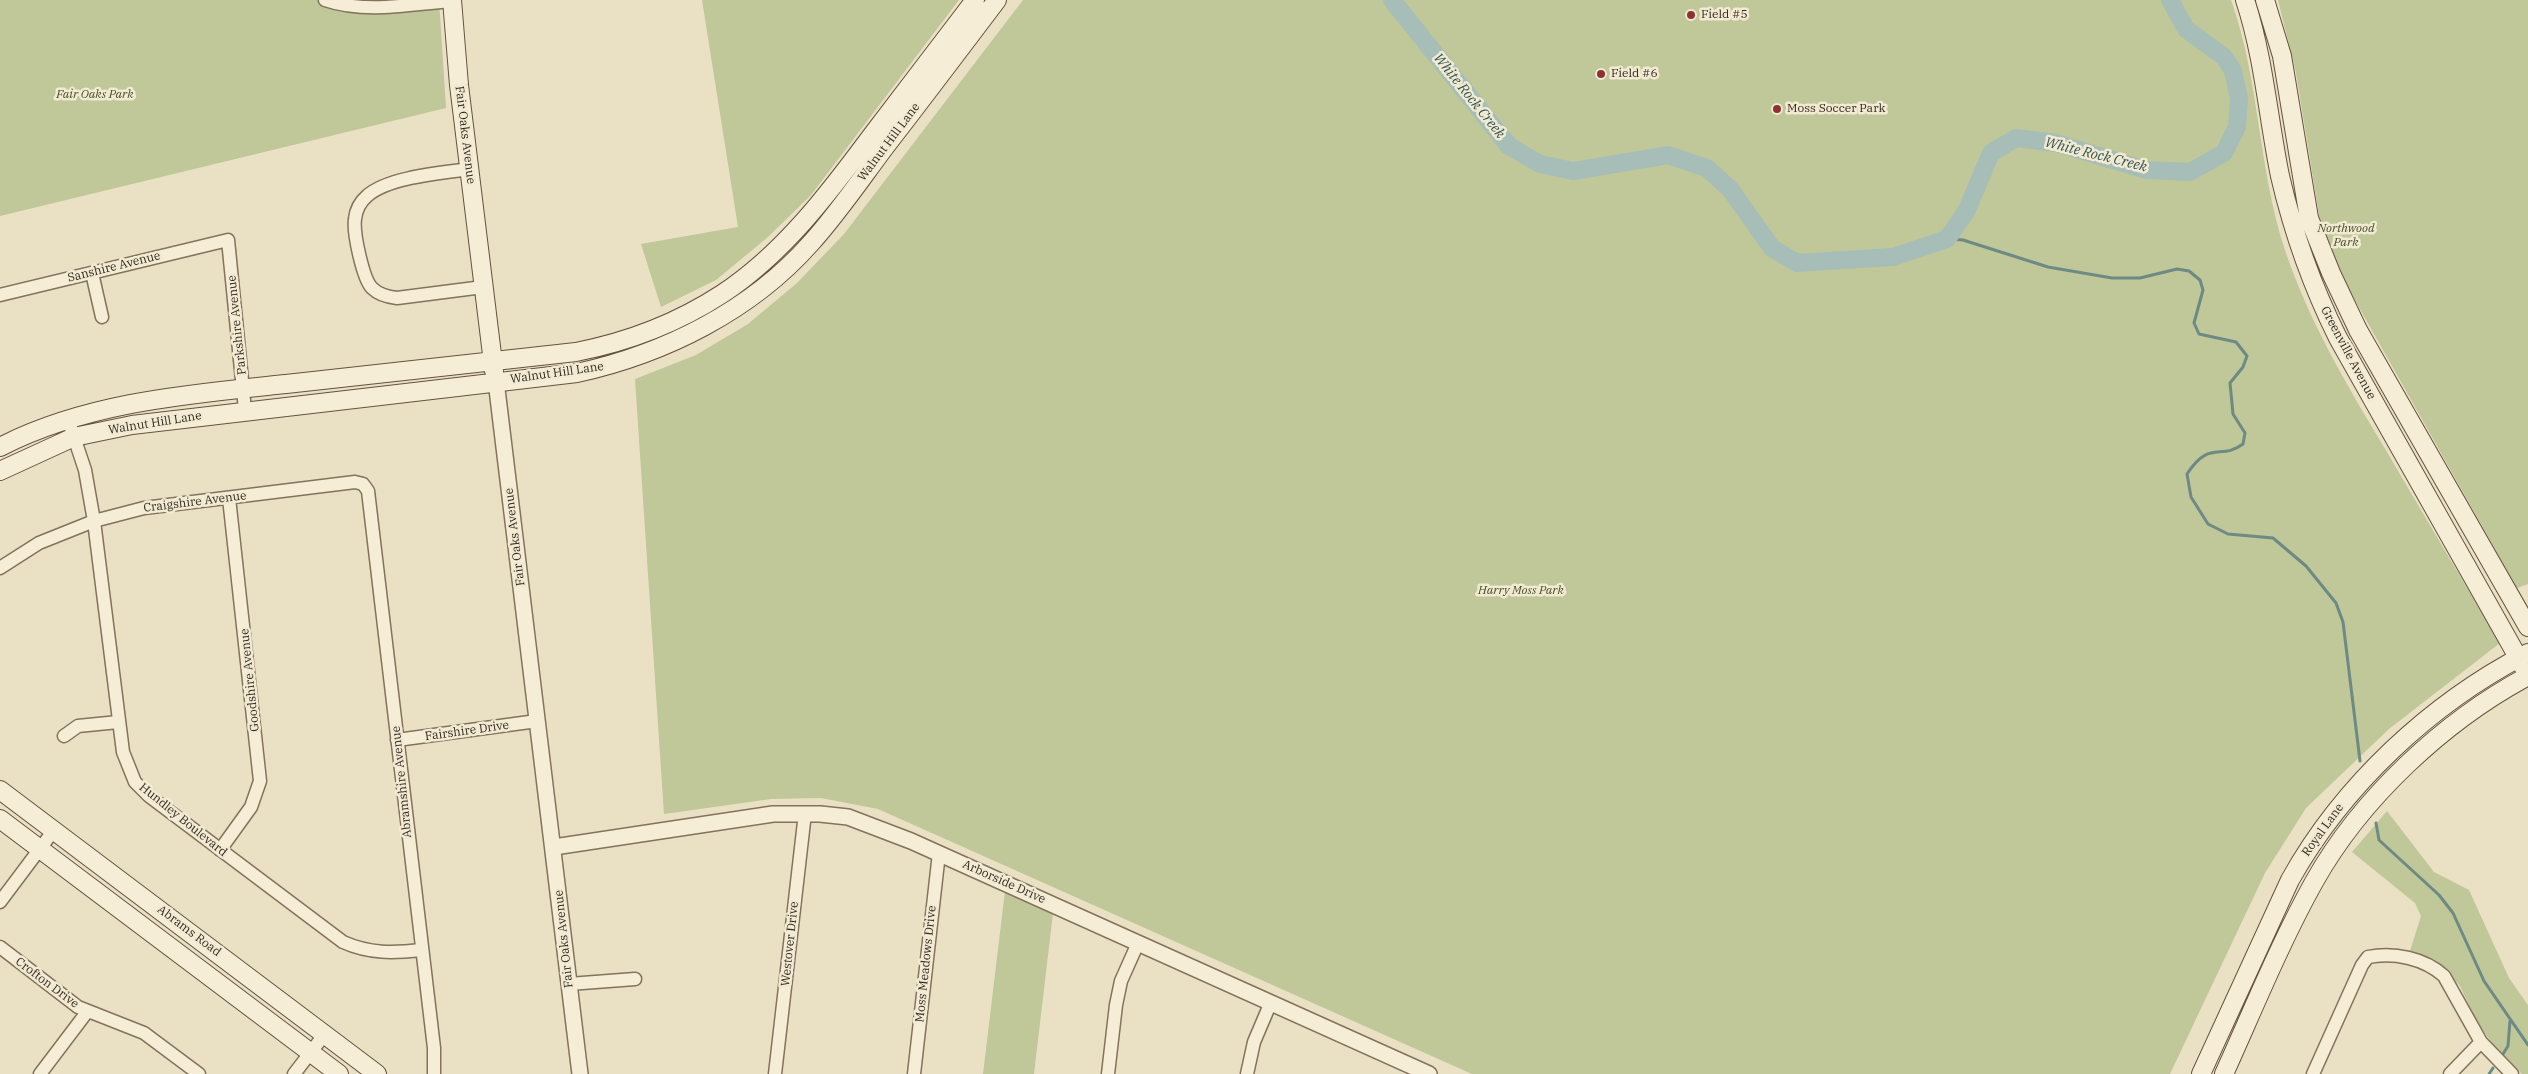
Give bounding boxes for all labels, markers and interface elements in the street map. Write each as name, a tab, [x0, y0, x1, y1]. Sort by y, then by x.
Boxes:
place label: Field #5	[1701, 8, 1748, 22]
marker: Field #5	[1685, 9, 1697, 21]
water label: White Rock Creek	[1430, 50, 1508, 142]
place label: Field #6	[1611, 67, 1658, 81]
marker: Field #6	[1595, 68, 1607, 80]
street label: Fair Oaks Avenue	[452, 85, 478, 185]
park label: Fair Oaks Park	[56, 88, 134, 102]
street label: Walnut Hill Lane	[855, 100, 923, 184]
place label: Moss Soccer Park	[1787, 102, 1885, 116]
marker: Moss Soccer Park	[1771, 103, 1783, 115]
water label: White Rock Creek	[2043, 134, 2149, 176]
park label: Northwood Park	[2317, 222, 2375, 250]
street label: Sanshire Avenue	[66, 249, 162, 285]
street label: Parkshire Avenue	[225, 275, 249, 375]
street label: Greenville Avenue	[2317, 304, 2379, 402]
street label: Walnut Hill Lane	[509, 359, 605, 387]
street label: Walnut Hill Lane	[107, 409, 203, 437]
street label: Fair Oaks Avenue	[502, 487, 528, 587]
street label: Craigshire Avenue	[143, 489, 247, 515]
park label: Harry Moss Park	[1478, 584, 1564, 598]
street label: Goodshire Avenue	[237, 628, 263, 732]
street label: Fairshire Drive	[424, 718, 510, 744]
street label: Abramshire Avenue	[389, 725, 415, 839]
street label: Hundley Boulevard	[136, 780, 230, 860]
street label: Royal Lane	[2299, 801, 2347, 859]
street label: Arborside Drive	[960, 857, 1048, 907]
street label: Fair Oaks Avenue	[552, 889, 576, 989]
street label: Westover Drive	[778, 901, 802, 987]
street label: Abrams Road	[154, 902, 224, 960]
street label: Moss Meadows Drive	[913, 905, 939, 1023]
street label: Crofton Drive	[13, 955, 81, 1011]

